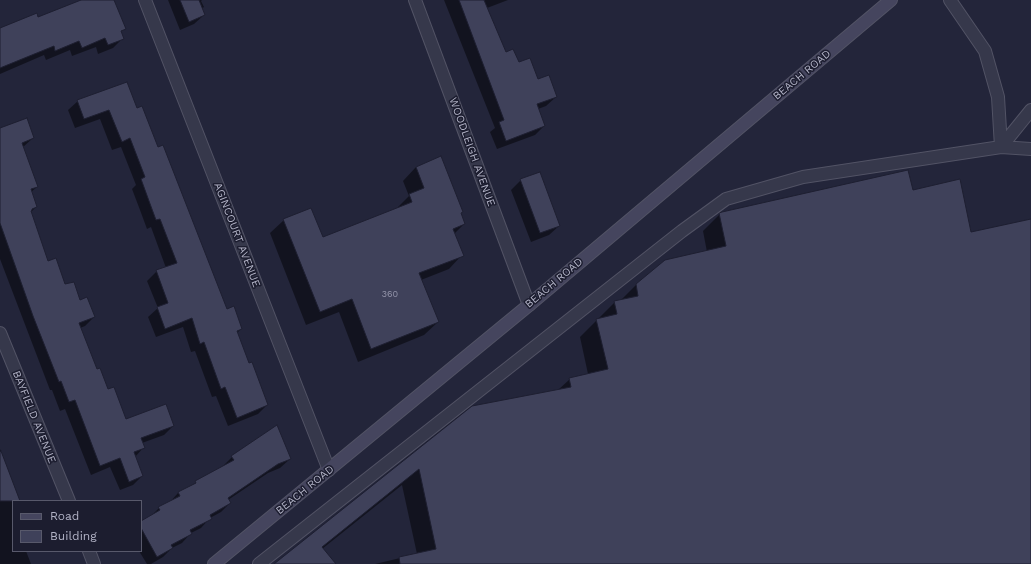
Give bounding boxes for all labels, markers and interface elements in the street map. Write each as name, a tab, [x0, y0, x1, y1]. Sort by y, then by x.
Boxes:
street label: BEACH ROAD	[771, 47, 833, 103]
street label: WOODLEIGH AVENUE	[446, 96, 498, 208]
street label: AGINCOURT AVENUE	[211, 181, 263, 289]
street label: BEACH ROAD	[523, 255, 585, 311]
house number: 360	[382, 289, 398, 299]
street label: BAYFIELD AVENUE	[9, 369, 59, 465]
street label: BEACH ROAD	[273, 463, 337, 517]
legend	[12, 500, 142, 552]
text: Road	[50, 509, 79, 523]
text: Building	[50, 529, 97, 543]

